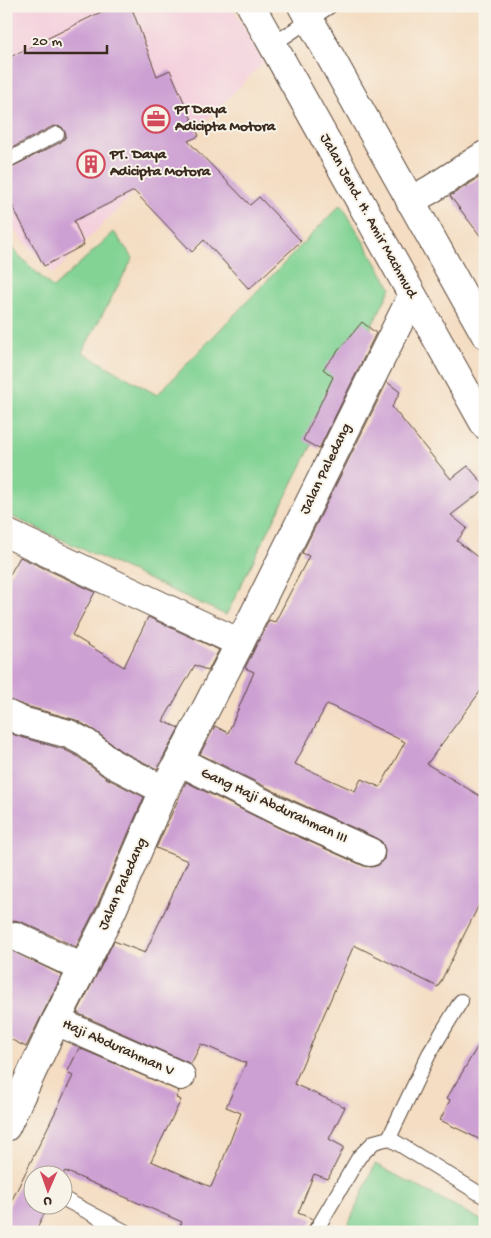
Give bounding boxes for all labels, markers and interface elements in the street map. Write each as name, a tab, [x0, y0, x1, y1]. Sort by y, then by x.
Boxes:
scale bar	[25, 22, 108, 54]
text: 20 m	[32, 33, 62, 51]
place label: PT Daya Adicipta Motora	[174, 101, 276, 136]
office icon: PT Daya Adicipta Motora	[141, 104, 171, 134]
street label: Jalan Jend. H. Amir Machmud	[315, 131, 421, 302]
place label: PT. Daya Adicipta Motora	[109, 146, 211, 181]
building icon: PT. Daya Adicipta Motora	[76, 149, 106, 179]
street label: Jalan Paledang	[296, 421, 356, 517]
street label: Gang Haji Abdurahman III	[198, 764, 350, 848]
street label: Jalan Paledang	[95, 835, 151, 933]
street label: Haji Abdurahman V	[59, 1015, 177, 1081]
north arrow	[22, 1166, 72, 1216]
text: U	[43, 1192, 52, 1209]

